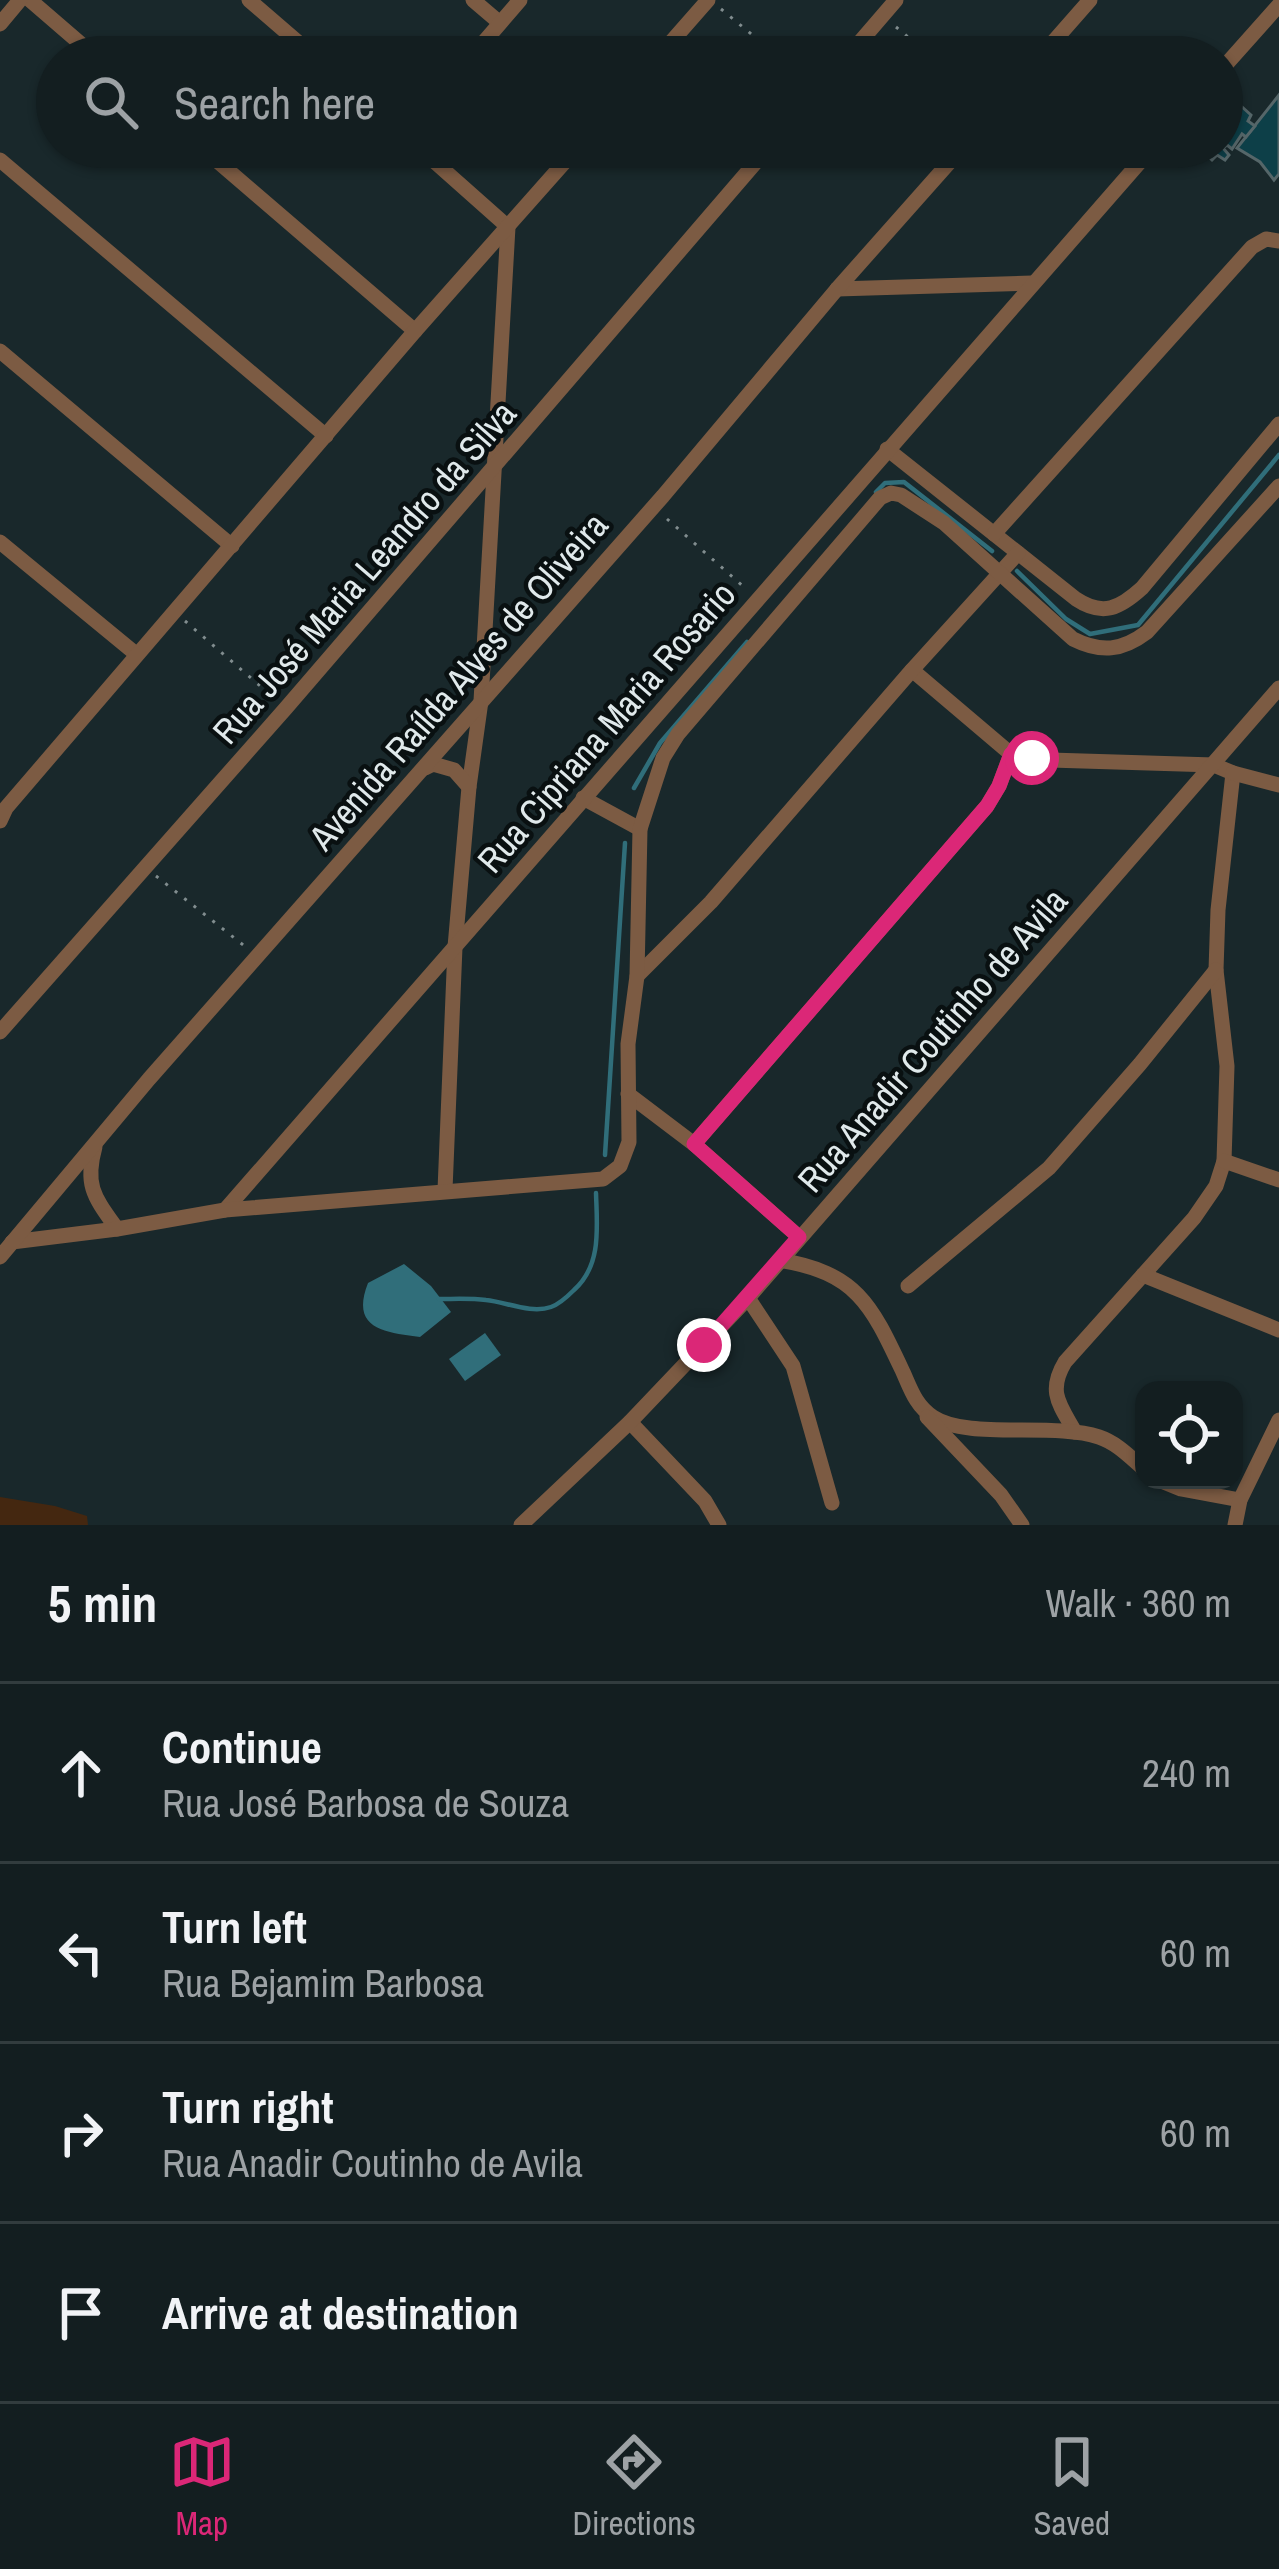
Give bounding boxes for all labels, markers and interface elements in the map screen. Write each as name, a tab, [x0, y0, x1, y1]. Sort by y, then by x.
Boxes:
search box	[36, 36, 1243, 168]
icon: search	[78, 69, 144, 135]
text: Search here	[174, 72, 375, 133]
street label: Rua José Maria Leandro da Silva	[202, 390, 526, 754]
street label: Avenida Raílda Alves de Oliveira	[297, 502, 618, 861]
street label: Rua Cipriana Maria Rosario	[466, 571, 746, 883]
route start	[1005, 731, 1059, 785]
street label: Rua Anadir Coutinho de Avila	[786, 878, 1078, 1202]
route end	[677, 1318, 731, 1372]
map controls	[1135, 1381, 1243, 1489]
button: locate	[1135, 1381, 1243, 1489]
text: 5 min	[48, 1569, 157, 1638]
text: Walk · 360 m	[1046, 1577, 1231, 1629]
text: Continue	[162, 1716, 322, 1777]
icon: ahead	[48, 1740, 114, 1806]
text: 240 m	[1142, 1747, 1231, 1799]
text: Rua José Barbosa de Souza	[162, 1777, 569, 1829]
text: Turn left	[162, 1896, 307, 1957]
icon: left	[48, 1920, 114, 1986]
text: 60 m	[1160, 1927, 1231, 1979]
text: Rua Bejamim Barbosa	[162, 1957, 484, 2009]
text: Turn right	[162, 2076, 334, 2137]
icon: right	[48, 2100, 114, 2166]
text: 60 m	[1160, 2107, 1231, 2159]
text: Rua Anadir Coutinho de Avila	[162, 2137, 583, 2189]
icon: arrive	[48, 2280, 114, 2346]
text: Arrive at destination	[162, 2282, 519, 2343]
tab: Map	[169, 2429, 235, 2545]
tab: Directions	[572, 2429, 696, 2545]
tab: Saved	[1033, 2429, 1110, 2545]

